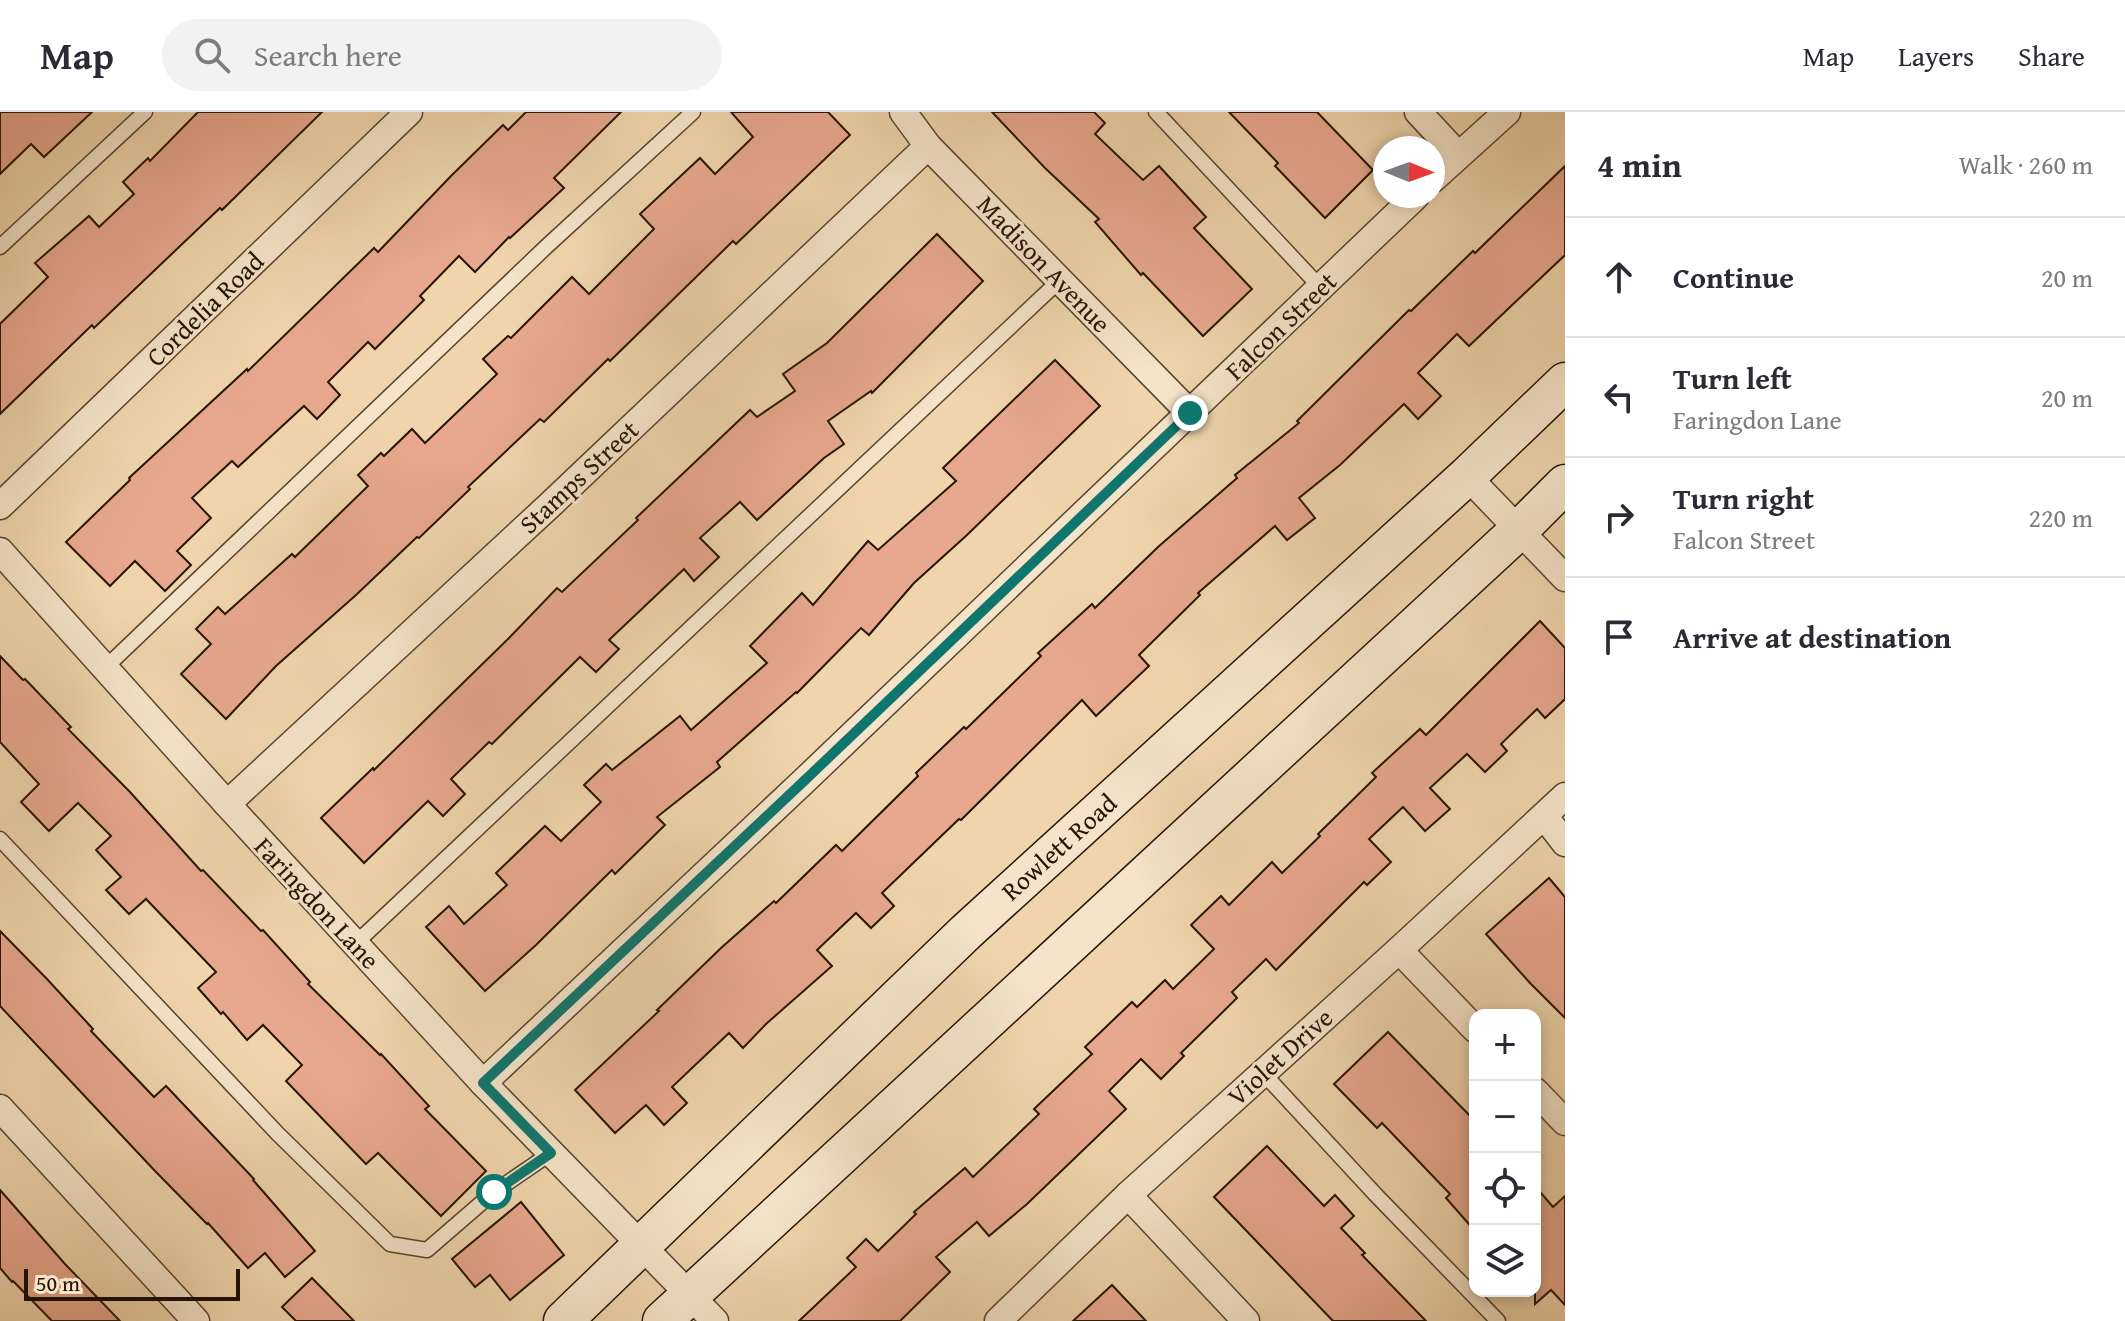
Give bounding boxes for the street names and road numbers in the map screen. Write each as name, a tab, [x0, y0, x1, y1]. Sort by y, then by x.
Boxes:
street label: Madison Avenue	[968, 186, 1120, 341]
street label: Cordelia Road	[137, 242, 273, 375]
street label: Falcon Street	[1216, 262, 1345, 389]
street label: Stamps Street	[510, 411, 647, 542]
street label: Rowlett Road	[992, 784, 1125, 909]
street label: Faringdon Lane	[246, 828, 389, 978]
street label: Violet Drive	[1218, 999, 1341, 1115]

